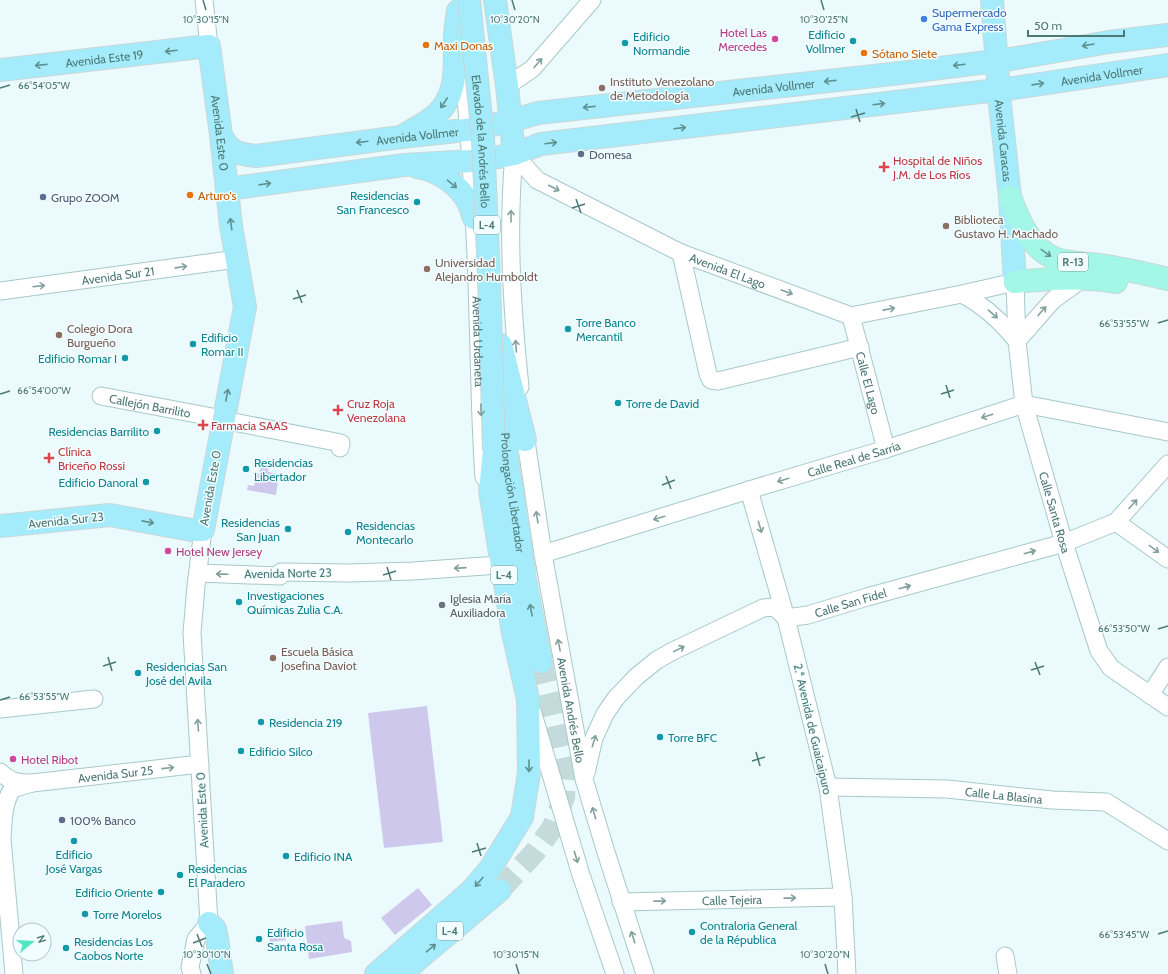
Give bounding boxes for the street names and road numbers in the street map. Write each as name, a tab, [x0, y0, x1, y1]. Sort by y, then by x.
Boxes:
street label: Avenida Este 19	[64, 46, 144, 70]
street label: Avenida Vollmer	[1060, 61, 1144, 88]
street label: Elevado de la Andrés Bello	[469, 74, 494, 209]
street label: Avenida Vollmer	[732, 75, 816, 99]
street label: Avenida Este 0	[208, 94, 232, 172]
street label: Avenida Caracas	[992, 99, 1016, 182]
street label: Avenida Vollmer	[375, 123, 459, 148]
road number: L-4	[474, 216, 500, 234]
street label: Avenida El Lago	[688, 249, 768, 291]
road number: R-13	[1058, 253, 1088, 271]
street label: Avenida Sur 21	[81, 263, 155, 287]
street label: Avenida Urdaneta	[470, 296, 487, 387]
street label: Calle El Lago	[853, 350, 884, 416]
street label: Callejón Barrilito	[108, 390, 192, 420]
street label: Prolongación Libertador	[498, 432, 529, 553]
street label: Calle Real de Sarría	[805, 437, 902, 480]
street label: Avenida Este 0	[196, 449, 224, 527]
street label: Calle Santa Rosa	[1036, 470, 1074, 555]
street label: Avenida Sur 23	[28, 509, 104, 531]
street label: Avenida Norte 23	[244, 565, 332, 581]
road number: L-4	[491, 566, 517, 584]
street label: Calle San Fidel	[813, 584, 888, 620]
street label: Avenida Andrés Bello	[554, 656, 588, 764]
street label: 2.ª Avenida de Guaicaipuro	[791, 662, 835, 796]
street label: Avenida Sur 25	[77, 762, 154, 785]
street label: Avenida Este 0	[193, 772, 211, 848]
street label: Calle La Blasina	[964, 783, 1043, 806]
street label: Calle Tejeira	[702, 891, 762, 908]
road number: L-4	[437, 922, 463, 940]

